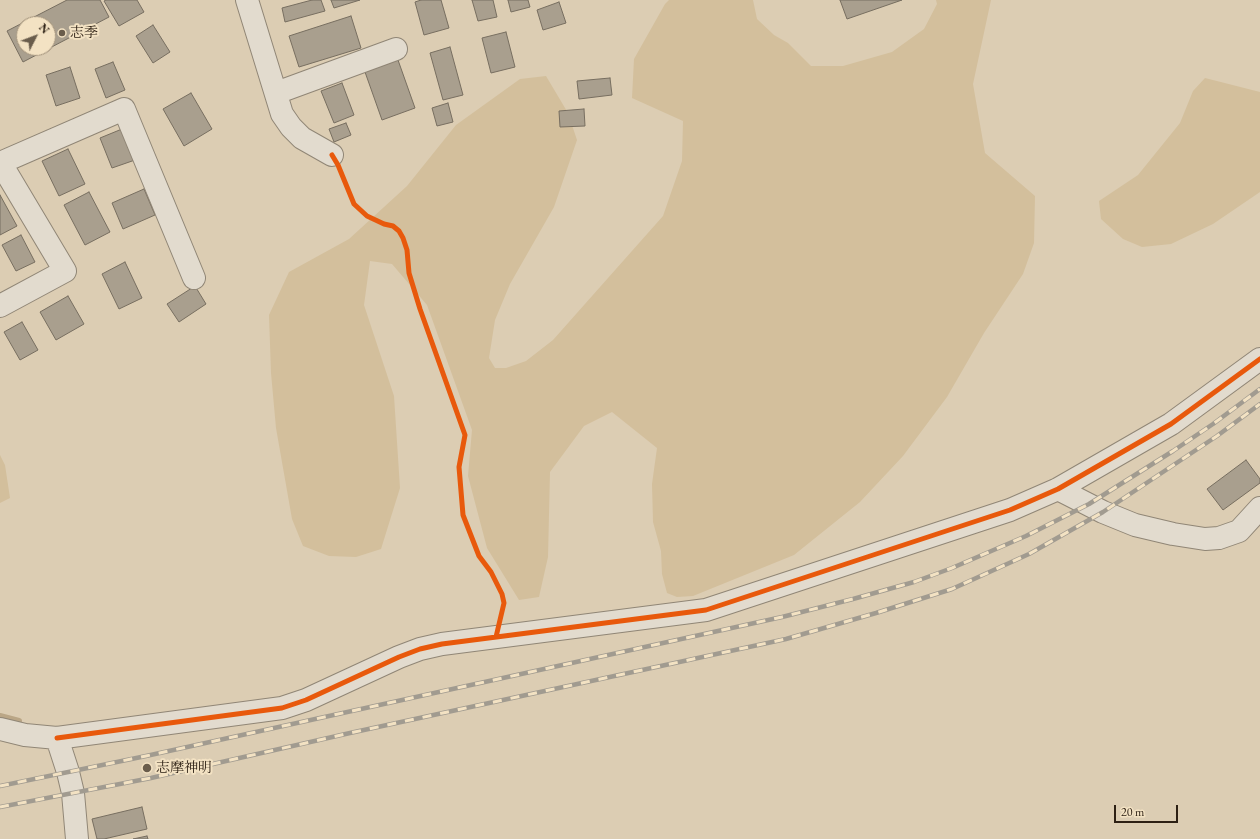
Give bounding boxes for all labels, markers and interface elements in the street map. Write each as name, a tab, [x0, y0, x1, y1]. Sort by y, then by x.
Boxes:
north arrow	[16, 16, 56, 56]
text: N	[36, 21, 52, 37]
place label: 志季	[70, 25, 98, 41]
marker: 志季	[57, 28, 67, 38]
place label: 志摩神明	[156, 760, 212, 776]
marker: 志摩神明	[141, 762, 153, 774]
scale bar	[1116, 797, 1180, 823]
text: 20 m	[1121, 804, 1144, 820]

